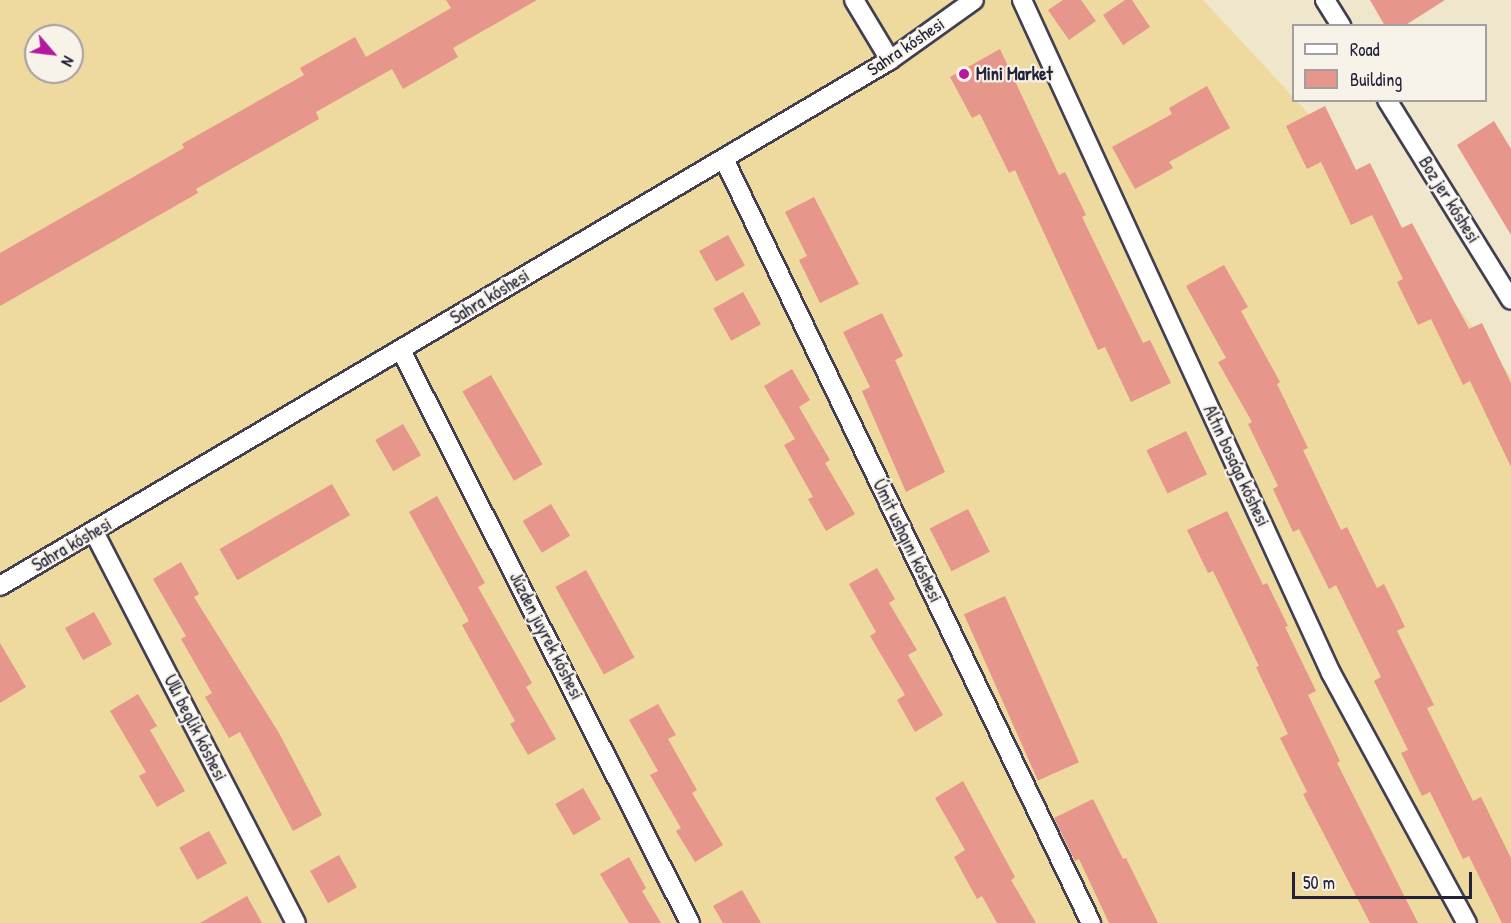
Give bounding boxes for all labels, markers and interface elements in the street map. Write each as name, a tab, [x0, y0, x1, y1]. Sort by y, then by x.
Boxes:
street label: Sahra kóshesi	[863, 13, 949, 81]
north arrow	[24, 24, 84, 84]
legend	[1292, 24, 1487, 102]
text: Road	[1350, 37, 1380, 62]
text: N	[56, 53, 80, 70]
place label: Mini Market	[976, 63, 1053, 85]
marker: Mini Market	[957, 67, 971, 81]
text: Building	[1350, 67, 1402, 92]
street label: Boz jer kóshesi	[1414, 153, 1484, 247]
street label: Sahra kóshesi	[447, 265, 533, 329]
street label: Altın bosaǵa kóshesi	[1198, 402, 1274, 530]
street label: Úmit ushqını kóshesi	[868, 476, 946, 606]
street label: Sahra kóshesi	[28, 514, 116, 576]
street label: Júzden juyrek kóshesi	[505, 569, 587, 703]
street label: Ullı beglik kóshesi	[159, 671, 231, 785]
scale bar	[1295, 860, 1475, 898]
text: 50 m	[1303, 870, 1335, 895]

